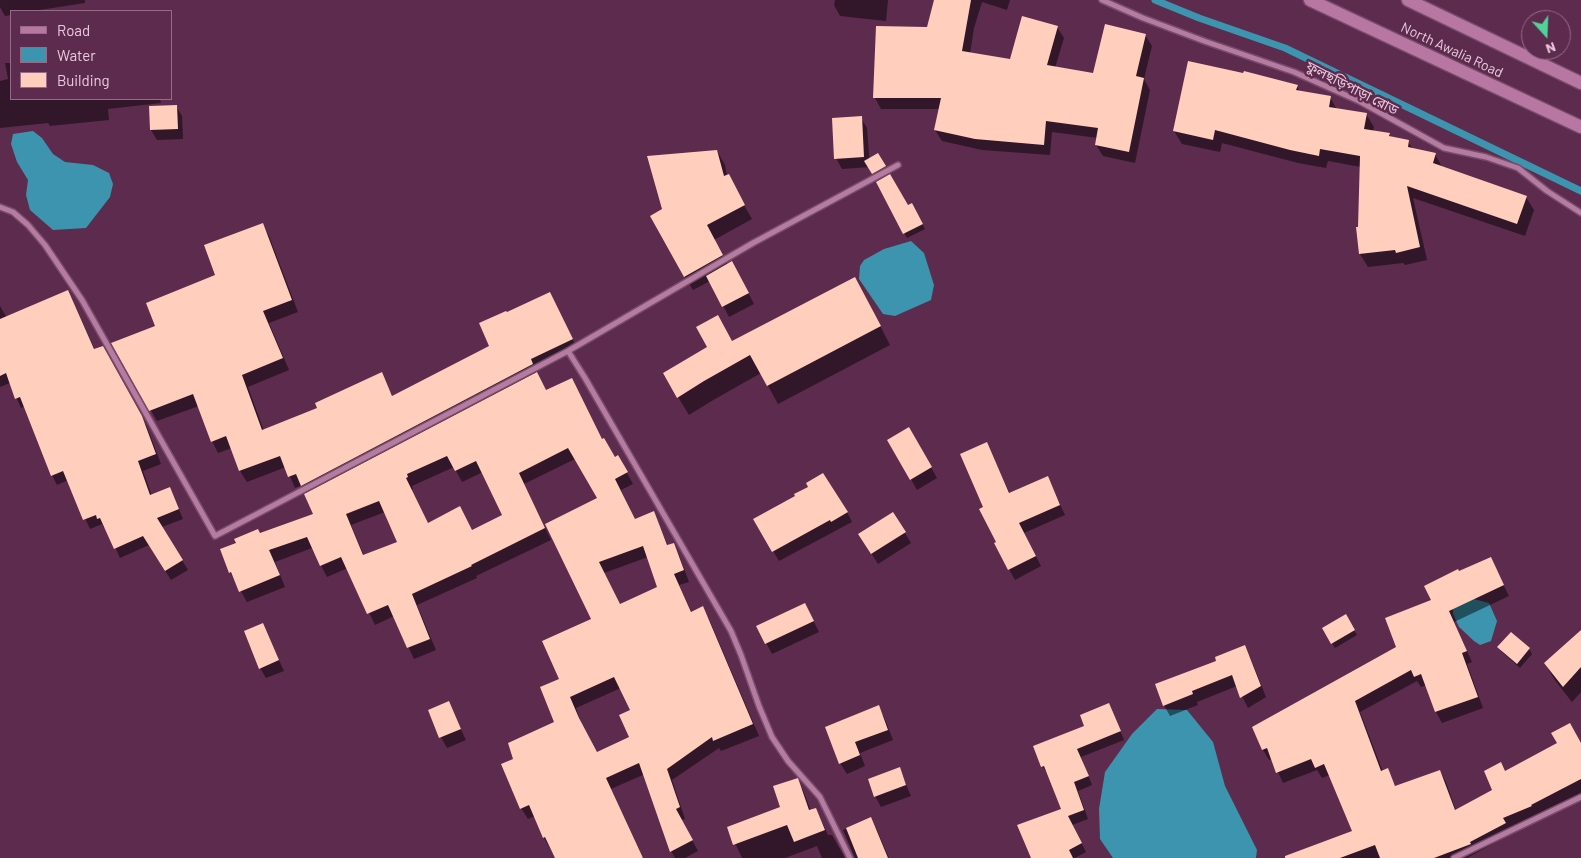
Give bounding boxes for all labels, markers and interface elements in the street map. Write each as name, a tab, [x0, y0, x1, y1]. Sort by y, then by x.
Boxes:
legend	[10, 10, 172, 100]
north arrow	[1521, 10, 1571, 60]
street label: North Awalia Road	[1398, 19, 1506, 81]
text: Road	[57, 21, 90, 39]
text: N	[1544, 39, 1558, 58]
text: Water	[57, 46, 96, 64]
street label: ফুলছড়িপাড়া রোড	[1303, 57, 1401, 119]
text: Building	[57, 71, 110, 89]

